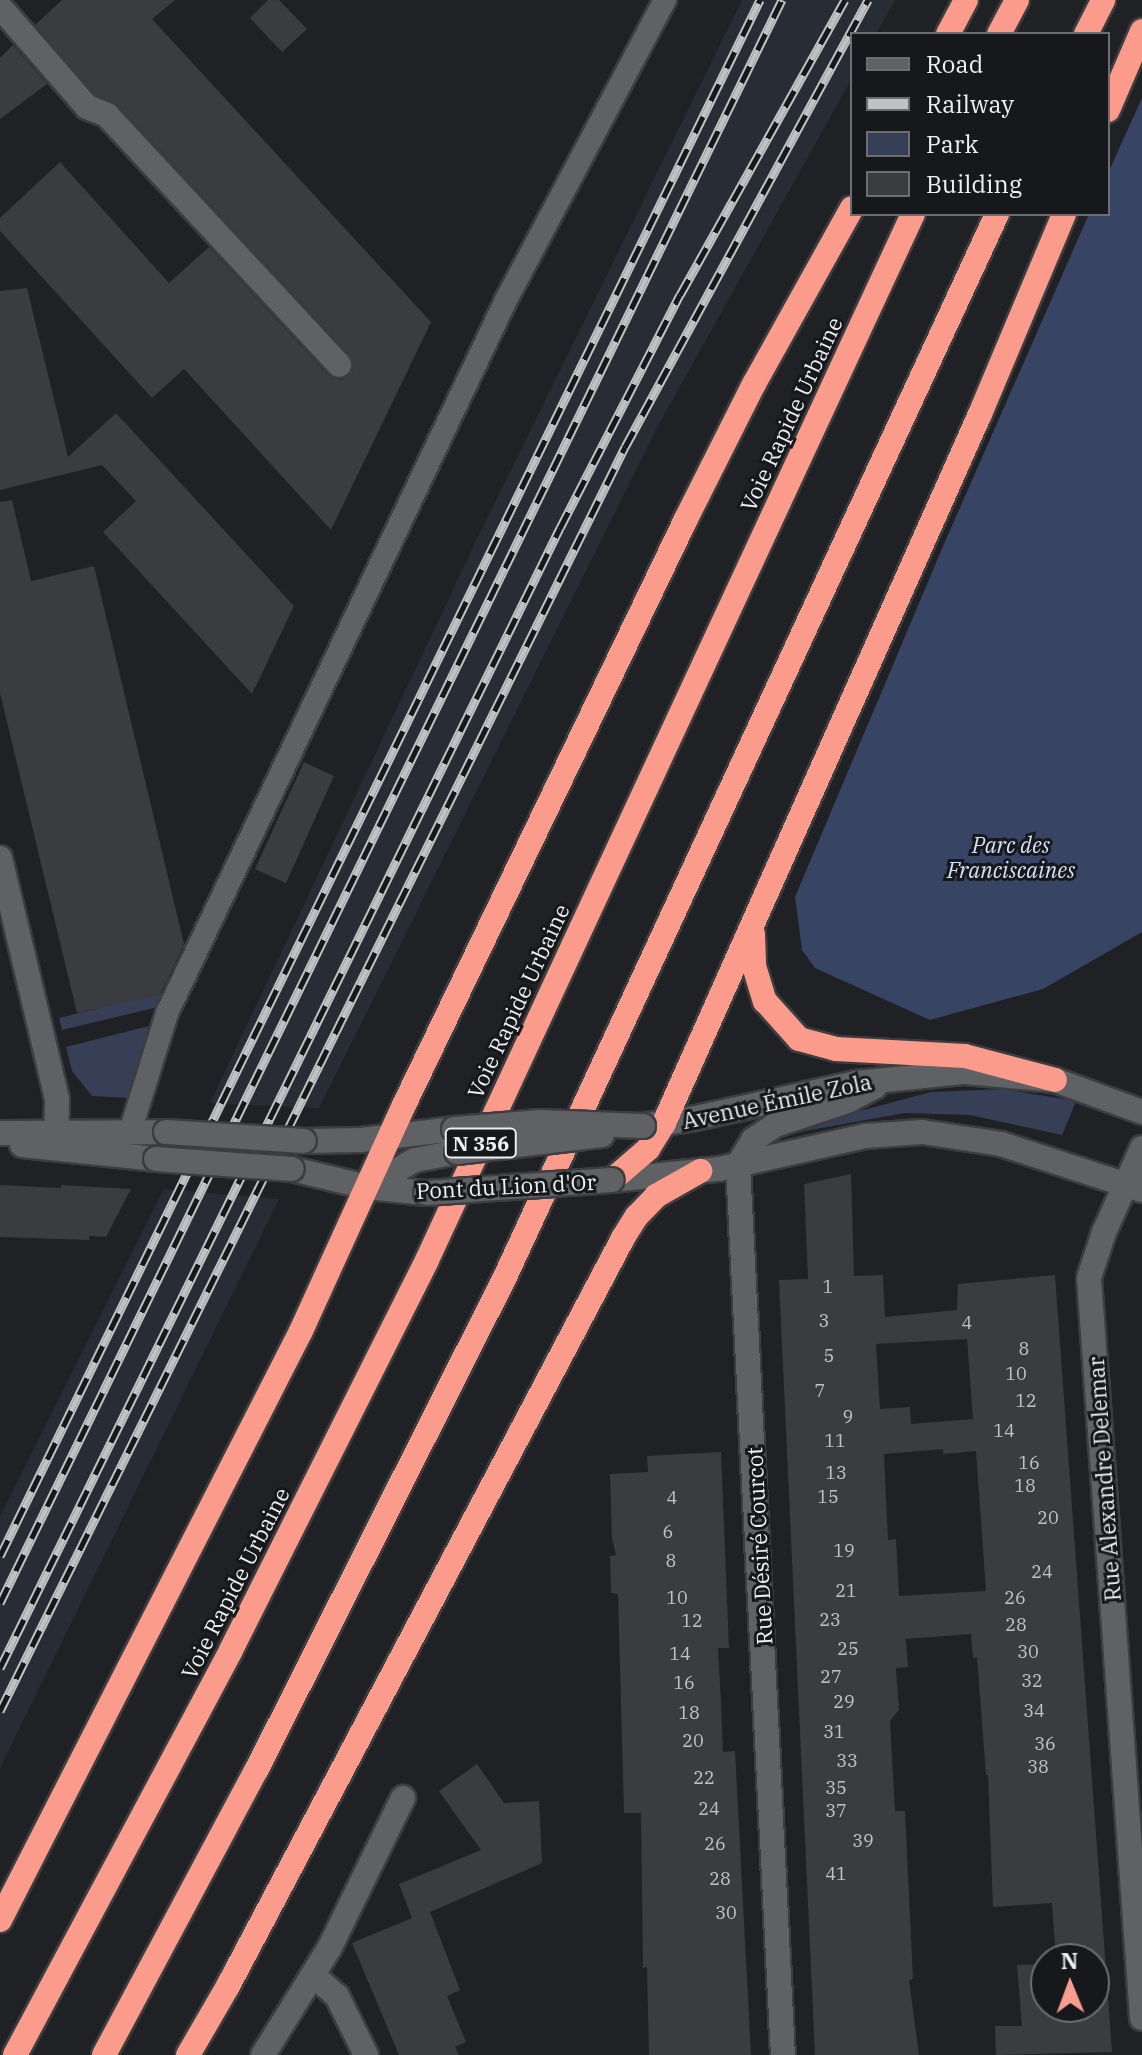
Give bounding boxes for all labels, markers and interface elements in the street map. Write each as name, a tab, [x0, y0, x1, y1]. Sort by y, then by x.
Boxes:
legend	[850, 32, 1110, 216]
text: Road	[926, 48, 983, 80]
text: Railway	[926, 88, 1014, 120]
text: Park	[926, 128, 978, 160]
text: Building	[926, 168, 1022, 200]
street label: Voie Rapide Urbaine	[734, 313, 848, 515]
park label: Parc des Franciscaines	[947, 831, 1075, 882]
street label: Voie Rapide Urbaine	[461, 900, 575, 1102]
street label: Avenue Émile Zola	[680, 1068, 874, 1134]
road number: N 356	[443, 1127, 519, 1159]
street label: Pont du Lion d'Or	[415, 1168, 597, 1204]
house number: 1	[823, 1276, 833, 1298]
house number: 3	[819, 1310, 829, 1332]
house number: 4	[962, 1312, 972, 1334]
house number: 8	[1019, 1338, 1029, 1360]
house number: 5	[824, 1345, 834, 1367]
street label: Rue Alexandre Delemar	[1082, 1356, 1126, 1602]
house number: 10	[1005, 1363, 1027, 1385]
house number: 7	[815, 1380, 825, 1402]
house number: 12	[1015, 1390, 1037, 1412]
house number: 9	[843, 1406, 853, 1428]
house number: 14	[993, 1420, 1015, 1442]
house number: 11	[824, 1430, 846, 1452]
street label: Rue Désiré Courcot	[741, 1446, 777, 1646]
house number: 16	[1018, 1452, 1040, 1474]
house number: 13	[825, 1462, 847, 1484]
house number: 18	[1014, 1475, 1036, 1497]
street label: Voie Rapide Urbaine	[175, 1483, 295, 1683]
house number: 15	[817, 1486, 839, 1508]
house number: 4	[667, 1487, 677, 1509]
house number: 20	[1037, 1507, 1059, 1529]
house number: 6	[663, 1521, 673, 1543]
house number: 19	[833, 1540, 855, 1562]
house number: 8	[666, 1550, 676, 1572]
house number: 24	[1031, 1561, 1053, 1583]
house number: 21	[835, 1580, 857, 1602]
house number: 10	[666, 1587, 688, 1609]
house number: 26	[1004, 1587, 1026, 1609]
house number: 23	[819, 1609, 841, 1631]
house number: 12	[681, 1610, 703, 1632]
house number: 28	[1005, 1614, 1027, 1636]
house number: 25	[837, 1638, 859, 1660]
house number: 30	[1017, 1641, 1039, 1663]
house number: 14	[669, 1643, 691, 1665]
house number: 27	[820, 1666, 842, 1688]
house number: 32	[1021, 1670, 1043, 1692]
house number: 16	[673, 1672, 695, 1694]
house number: 29	[833, 1691, 855, 1713]
house number: 34	[1023, 1700, 1045, 1722]
house number: 18	[678, 1702, 700, 1724]
house number: 31	[823, 1721, 845, 1743]
house number: 20	[682, 1730, 704, 1752]
house number: 36	[1034, 1733, 1056, 1755]
house number: 33	[836, 1750, 858, 1772]
house number: 38	[1027, 1756, 1049, 1778]
house number: 22	[693, 1767, 715, 1789]
house number: 35	[825, 1777, 847, 1799]
house number: 24	[698, 1798, 720, 1820]
house number: 37	[825, 1800, 847, 1822]
house number: 39	[852, 1830, 874, 1852]
house number: 26	[704, 1833, 726, 1855]
house number: 41	[825, 1863, 847, 1885]
house number: 28	[709, 1868, 731, 1890]
house number: 30	[715, 1902, 737, 1924]
north arrow	[1030, 1943, 1110, 2023]
text: N	[1061, 1946, 1079, 1975]

